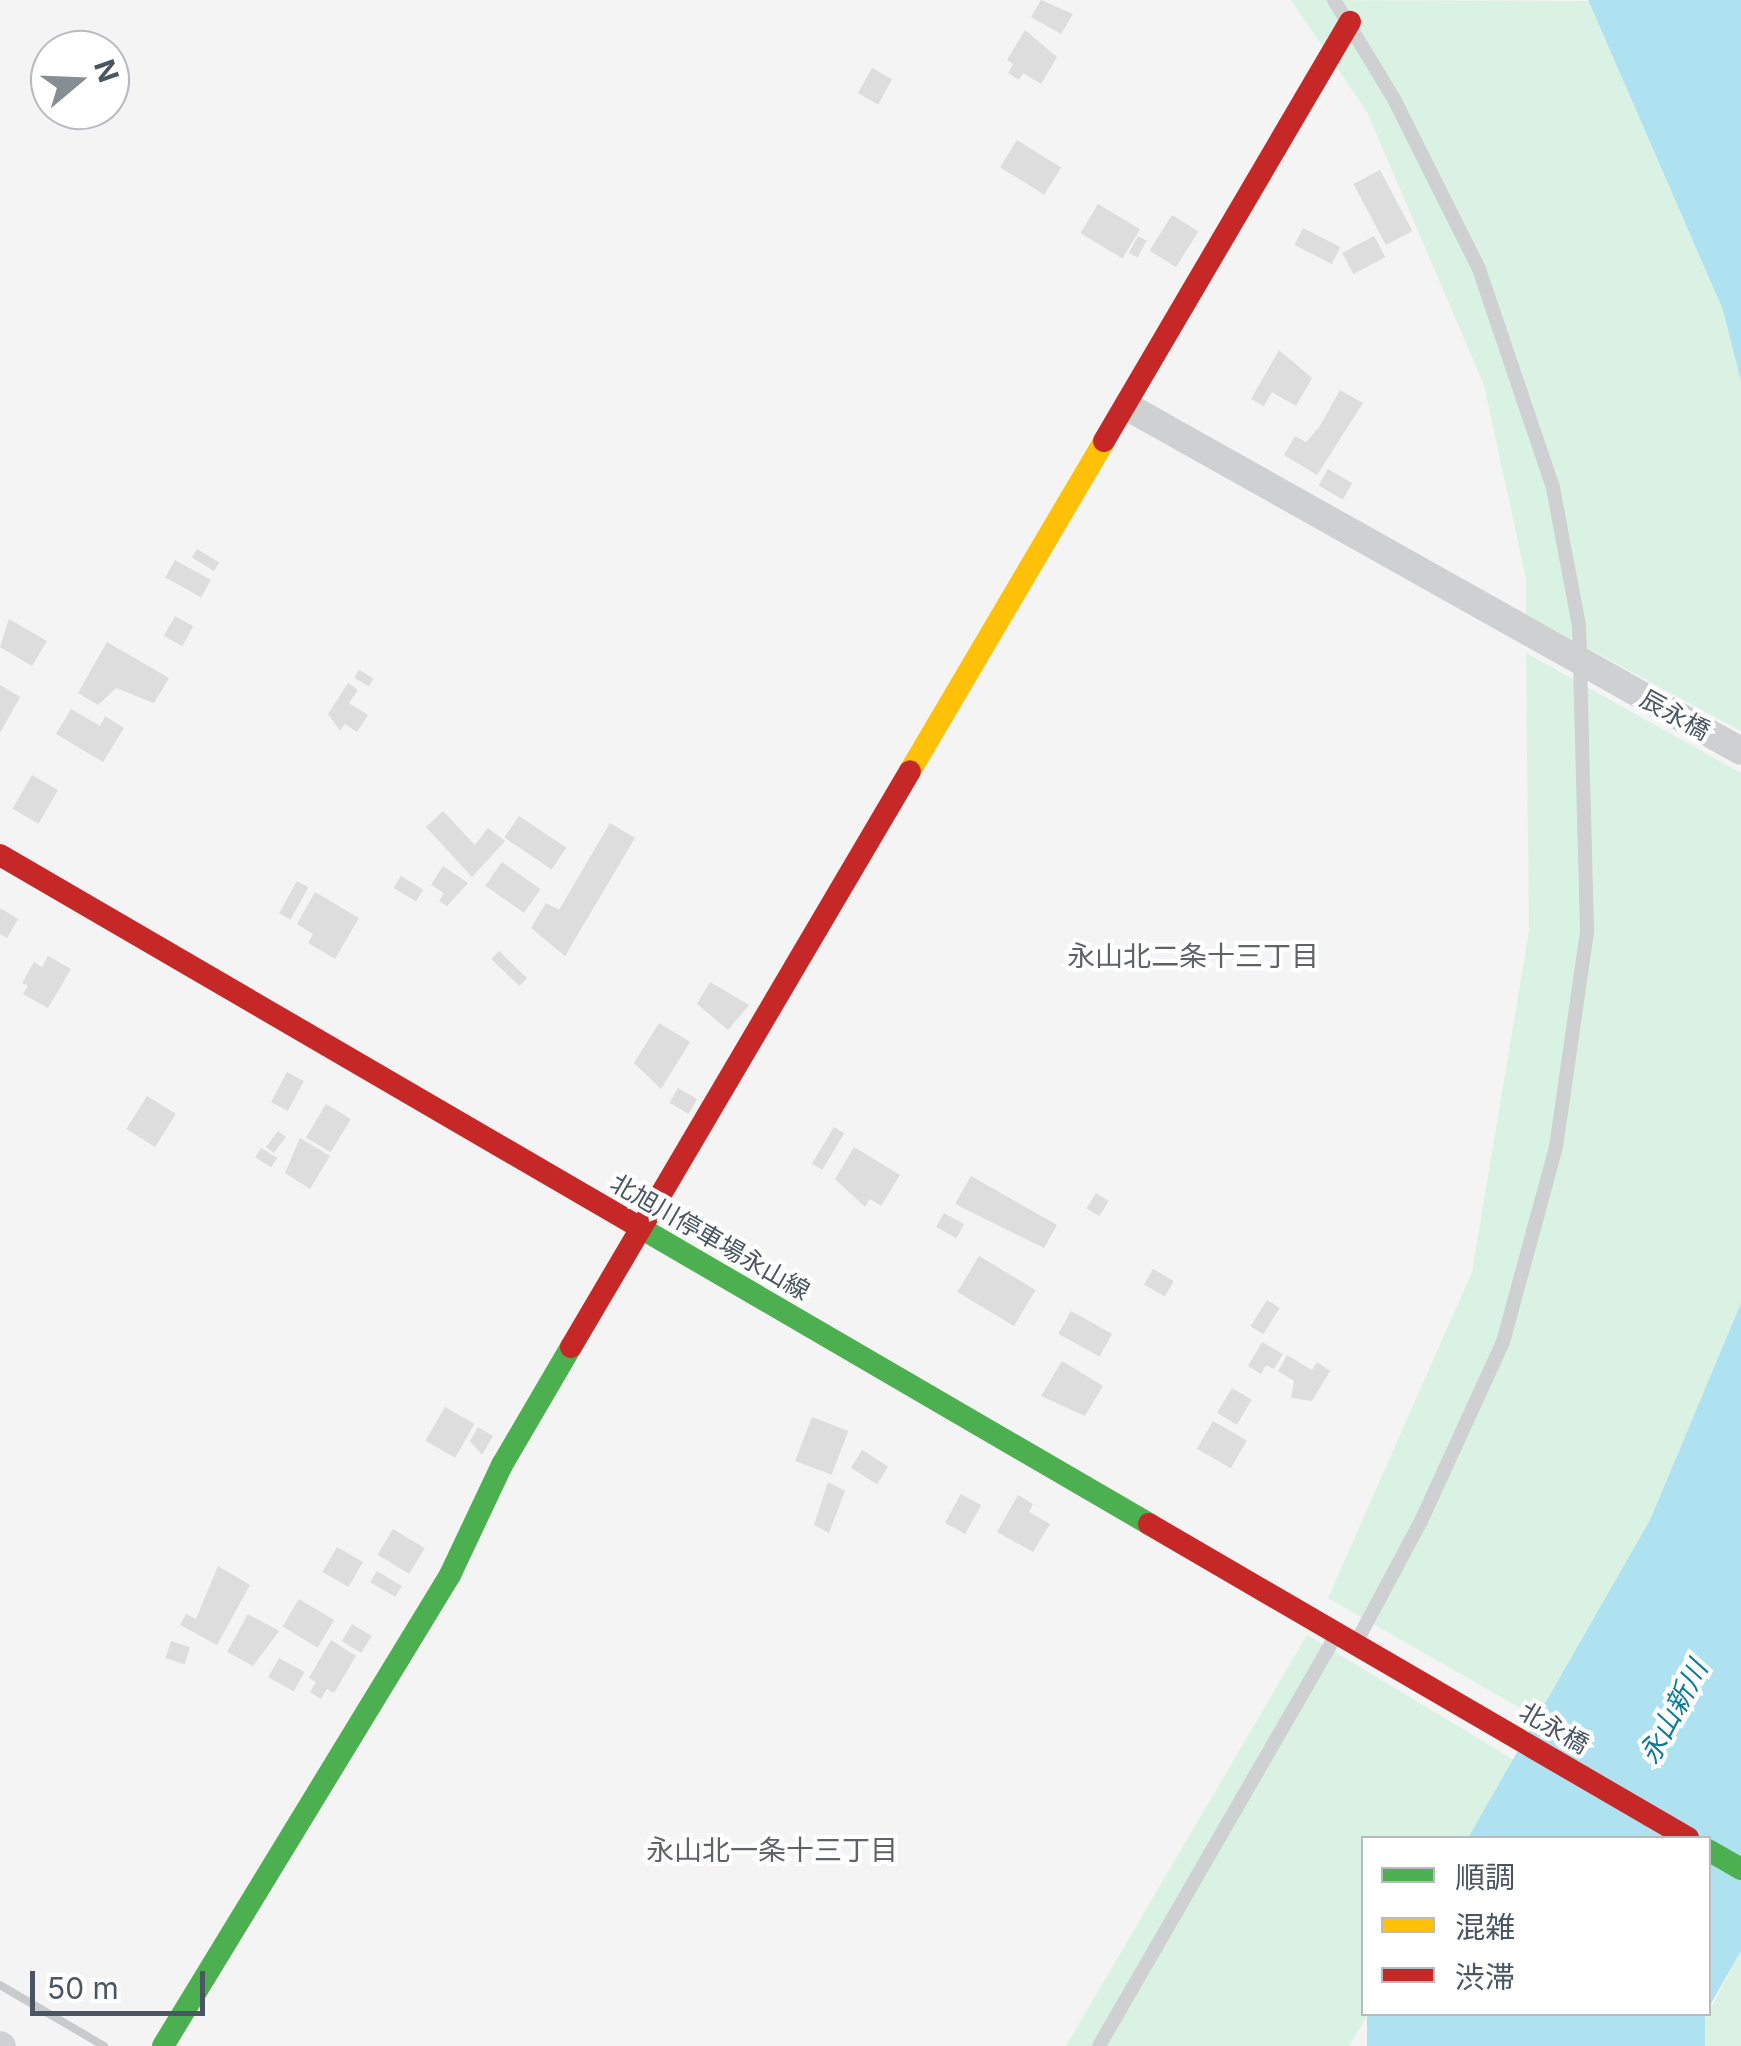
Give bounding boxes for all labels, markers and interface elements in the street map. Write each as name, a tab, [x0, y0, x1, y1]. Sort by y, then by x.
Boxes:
north arrow	[30, 30, 130, 130]
text: N	[87, 55, 126, 87]
street label: 辰永橋	[1635, 684, 1715, 746]
district label: 永山北二条十三丁目	[1067, 939, 1319, 973]
street label: 北旭川停車場永山線	[605, 1168, 815, 1306]
water label: 永山新川	[1632, 1655, 1714, 1769]
street label: 北永橋	[1514, 1696, 1594, 1760]
district label: 永山北一条十三丁目	[646, 1833, 898, 1867]
legend	[1361, 1836, 1711, 2016]
text: 順調	[1455, 1859, 1515, 1895]
text: 混雑	[1455, 1909, 1515, 1945]
scale bar	[35, 1951, 210, 2013]
text: 渋滞	[1455, 1959, 1515, 1995]
text: 50 m	[47, 1970, 119, 2006]

